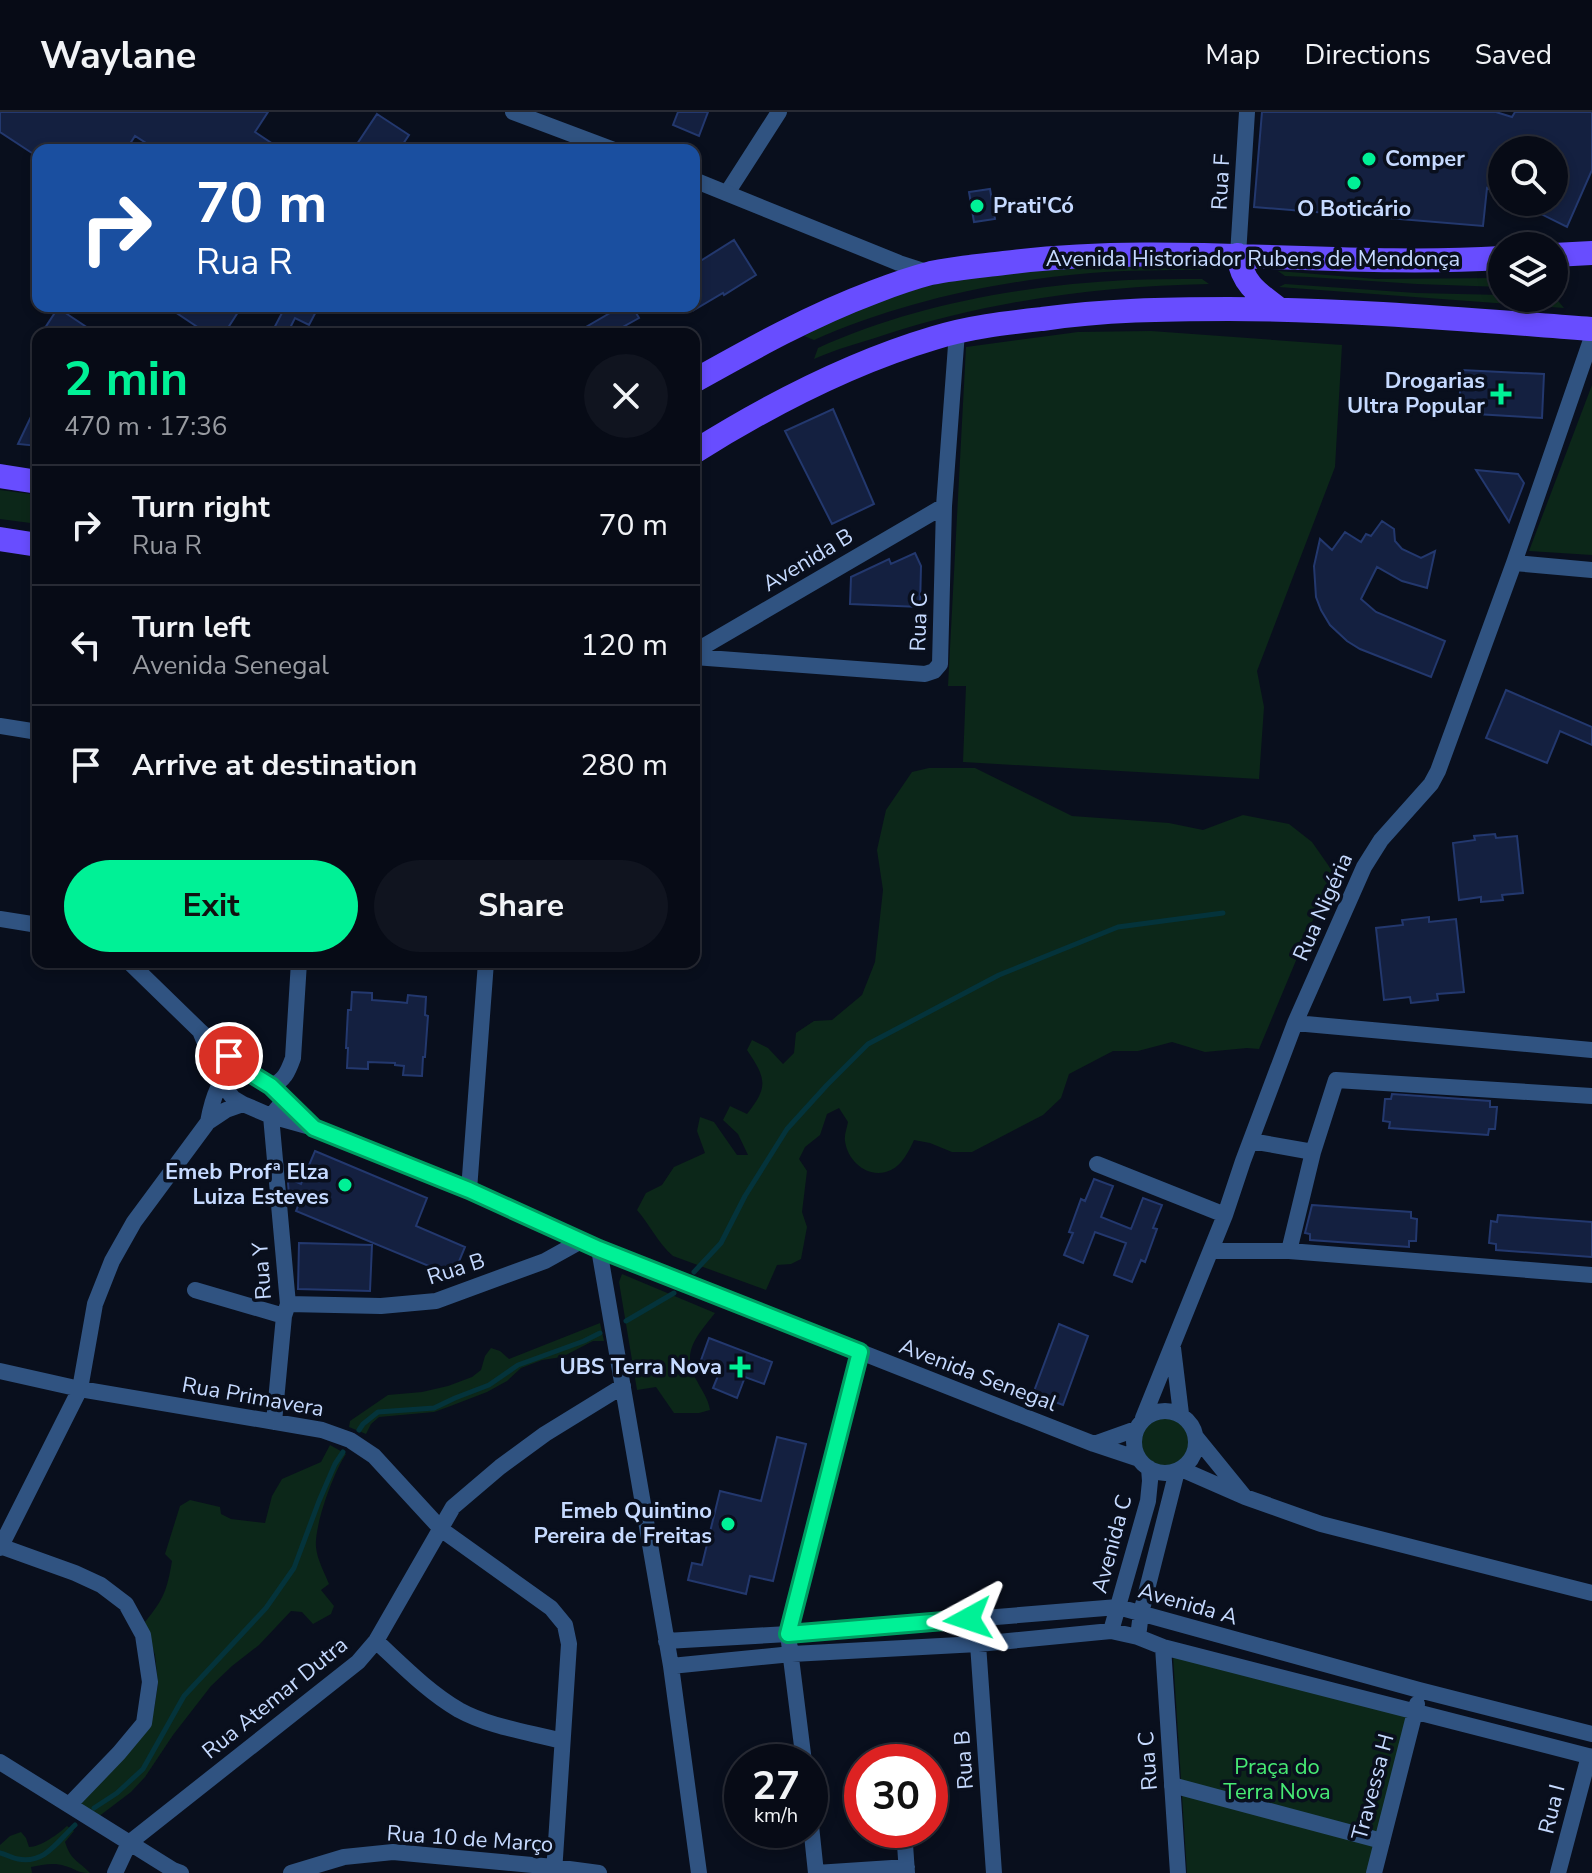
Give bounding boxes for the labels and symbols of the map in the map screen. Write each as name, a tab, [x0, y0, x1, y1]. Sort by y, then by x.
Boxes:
place label: Comper	[1385, 144, 1465, 174]
marker: Comper	[1360, 150, 1378, 168]
street label: Rua F	[1205, 153, 1237, 211]
marker: O Boticário	[1345, 174, 1363, 192]
place label: Prati'Có	[993, 191, 1074, 221]
place label: O Boticário	[1297, 194, 1411, 224]
marker: Prati'Có	[968, 197, 986, 215]
street label: Avenida Historiador Rubens de Mendonça	[1046, 244, 1460, 274]
place label: Drogarias Ultra Popular	[1347, 366, 1485, 421]
marker: Drogarias Ultra Popular	[1492, 385, 1510, 403]
street label: Avenida B	[757, 521, 859, 599]
street label: Rua C	[903, 592, 935, 652]
street label: Rua Nigéria	[1286, 848, 1360, 966]
pin	[195, 1022, 263, 1090]
place label: Emeb Profª Elza Luiza Esteves	[165, 1157, 329, 1212]
marker: Emeb Profª Elza Luiza Esteves	[336, 1176, 354, 1194]
street label: Rua Y	[245, 1240, 279, 1301]
street label: Rua B	[423, 1246, 489, 1292]
street label: Avenida Senegal	[895, 1331, 1062, 1419]
place label: UBS Terra Nova	[560, 1352, 722, 1382]
marker: UBS Terra Nova	[729, 1356, 751, 1378]
street label: Rua Primavera	[180, 1370, 326, 1424]
street label: Avenida C	[1084, 1491, 1140, 1597]
place label: Emeb Quintino Pereira de Freitas	[533, 1496, 712, 1551]
marker: Emeb Quintino Pereira de Freitas	[719, 1515, 737, 1533]
street label: Avenida A	[1135, 1576, 1241, 1632]
position arrow	[926, 1577, 1010, 1661]
street label: Rua Atemar Dutra	[196, 1630, 354, 1766]
street label: Rua B	[947, 1729, 981, 1791]
street label: Rua C	[1131, 1730, 1165, 1792]
street label: Travessa H	[1344, 1730, 1402, 1844]
speed limit sign: 30	[844, 1744, 948, 1848]
park label: Praça do Terra Nova	[1223, 1752, 1331, 1807]
street label: Rua I	[1531, 1781, 1573, 1837]
street label: Rua 10 de Março	[386, 1818, 554, 1860]

